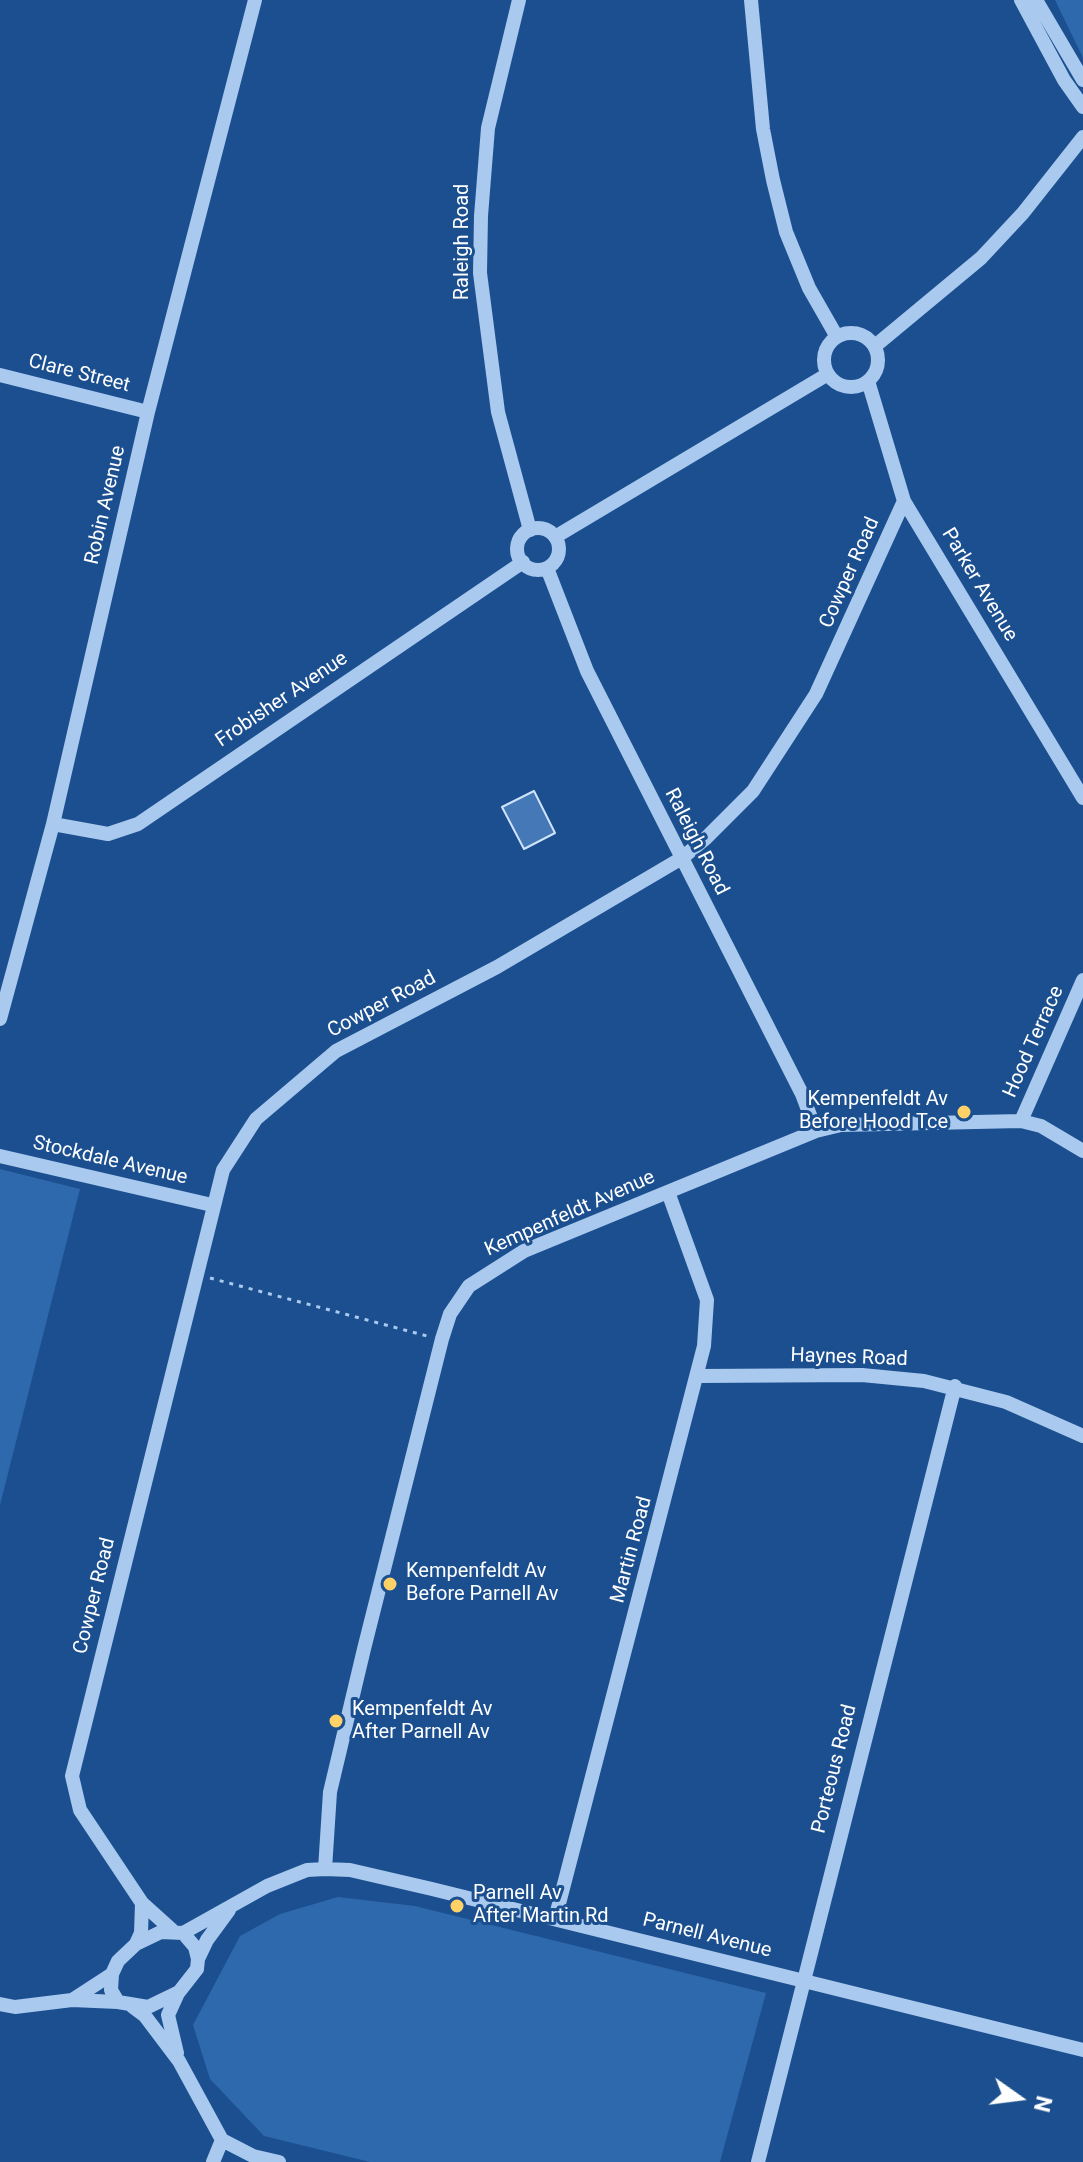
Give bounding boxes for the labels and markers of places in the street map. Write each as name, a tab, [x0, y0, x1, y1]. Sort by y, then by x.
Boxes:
place label: Kempenfeldt Av Before Hood Tce	[799, 1088, 948, 1135]
marker: Kempenfeldt Av Before Hood Tce	[955, 1103, 973, 1121]
place label: Kempenfeldt Av Before Parnell Av	[406, 1560, 558, 1607]
marker: Kempenfeldt Av Before Parnell Av	[381, 1575, 399, 1593]
place label: Kempenfeldt Av After Parnell Av	[352, 1698, 493, 1745]
marker: Kempenfeldt Av After Parnell Av	[327, 1712, 345, 1730]
place label: Parnell Av After Martin Rd	[473, 1882, 609, 1929]
marker: Parnell Av After Martin Rd	[448, 1897, 466, 1915]

